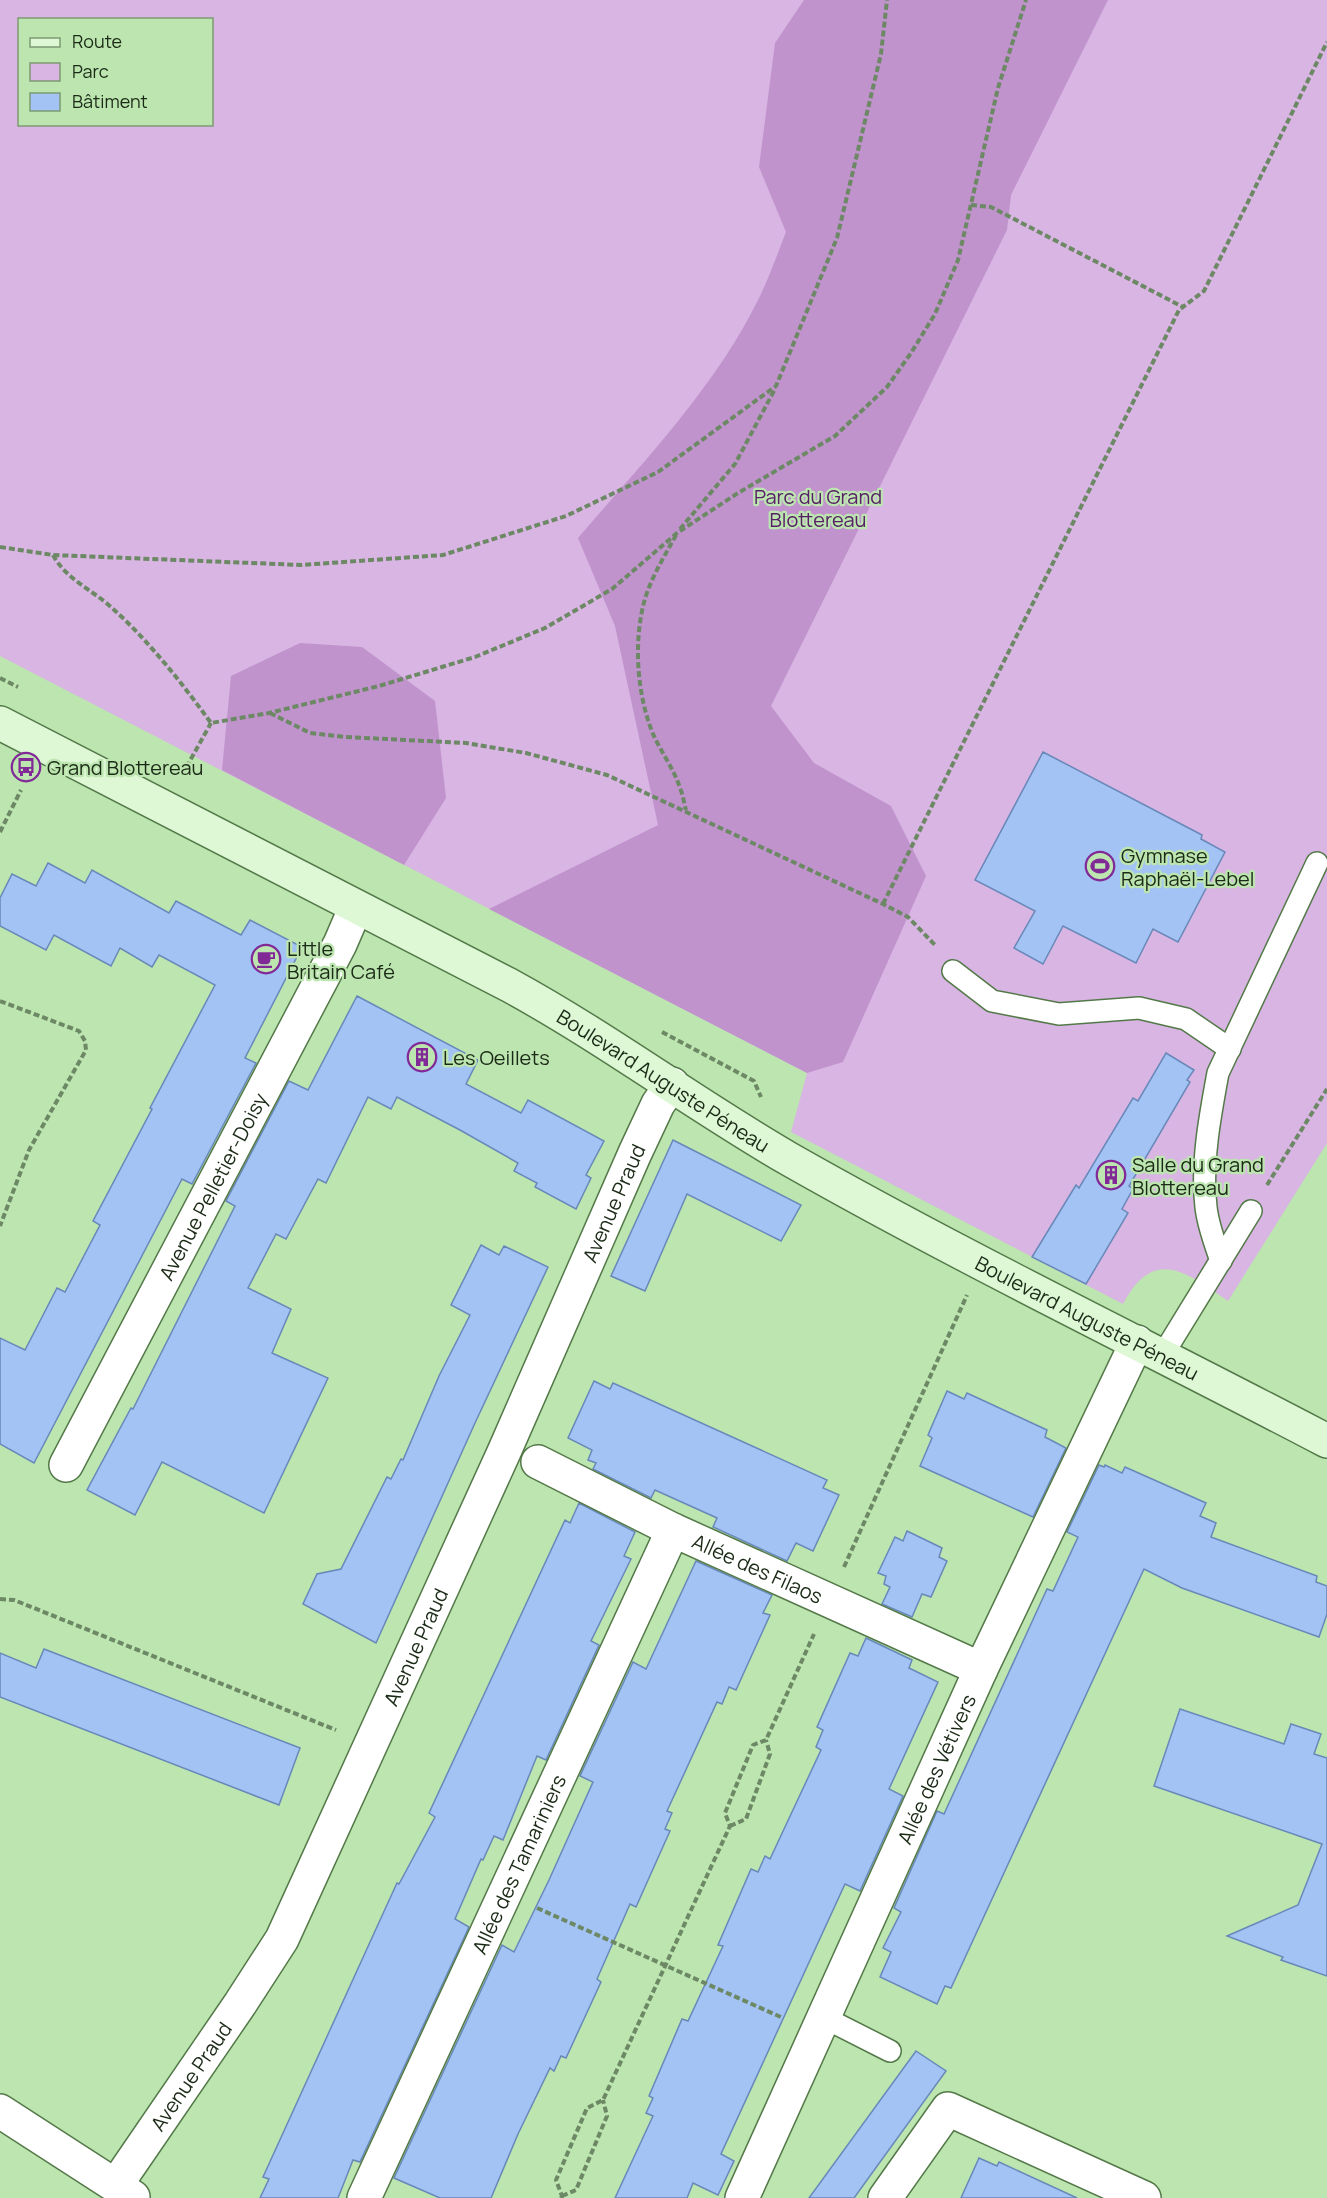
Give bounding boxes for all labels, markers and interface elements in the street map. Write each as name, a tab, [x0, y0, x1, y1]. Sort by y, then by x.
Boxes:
legend	[18, 18, 213, 126]
text: Route	[72, 29, 122, 53]
text: Parc	[72, 59, 109, 83]
text: Bâtiment	[72, 89, 148, 113]
park label: Parc du Grand Blottereau	[754, 483, 882, 533]
bus stop icon: Grand Blottereau	[10, 751, 42, 783]
place label: Grand Blottereau	[47, 754, 203, 781]
place label: Gymnase Raphaël-Lebel	[1121, 842, 1254, 892]
sports icon: Gymnase Raphaël-Lebel	[1084, 850, 1116, 882]
place label: Little Britain Café	[287, 935, 395, 985]
cafe icon: Little Britain Café	[250, 943, 282, 975]
street label: Boulevard Auguste Péneau	[552, 1002, 775, 1158]
building icon: Les Oeillets	[406, 1041, 438, 1073]
place label: Les Oeillets	[443, 1044, 550, 1071]
street label: Avenue Pelletier-Doisy	[152, 1088, 273, 1285]
street label: Avenue Praud	[575, 1139, 651, 1266]
place label: Salle du Grand Blottereau	[1132, 1151, 1264, 1201]
building icon: Salle du Grand Blottereau	[1095, 1159, 1127, 1191]
street label: Boulevard Auguste Péneau	[971, 1249, 1204, 1386]
street label: Allée des Filaos	[688, 1527, 827, 1609]
street label: Avenue Praud	[377, 1584, 454, 1710]
street label: Allée des Vétivers	[890, 1689, 982, 1848]
street label: Allée des Tamariniers	[465, 1770, 572, 1958]
street label: Avenue Praud	[144, 2016, 237, 2136]

